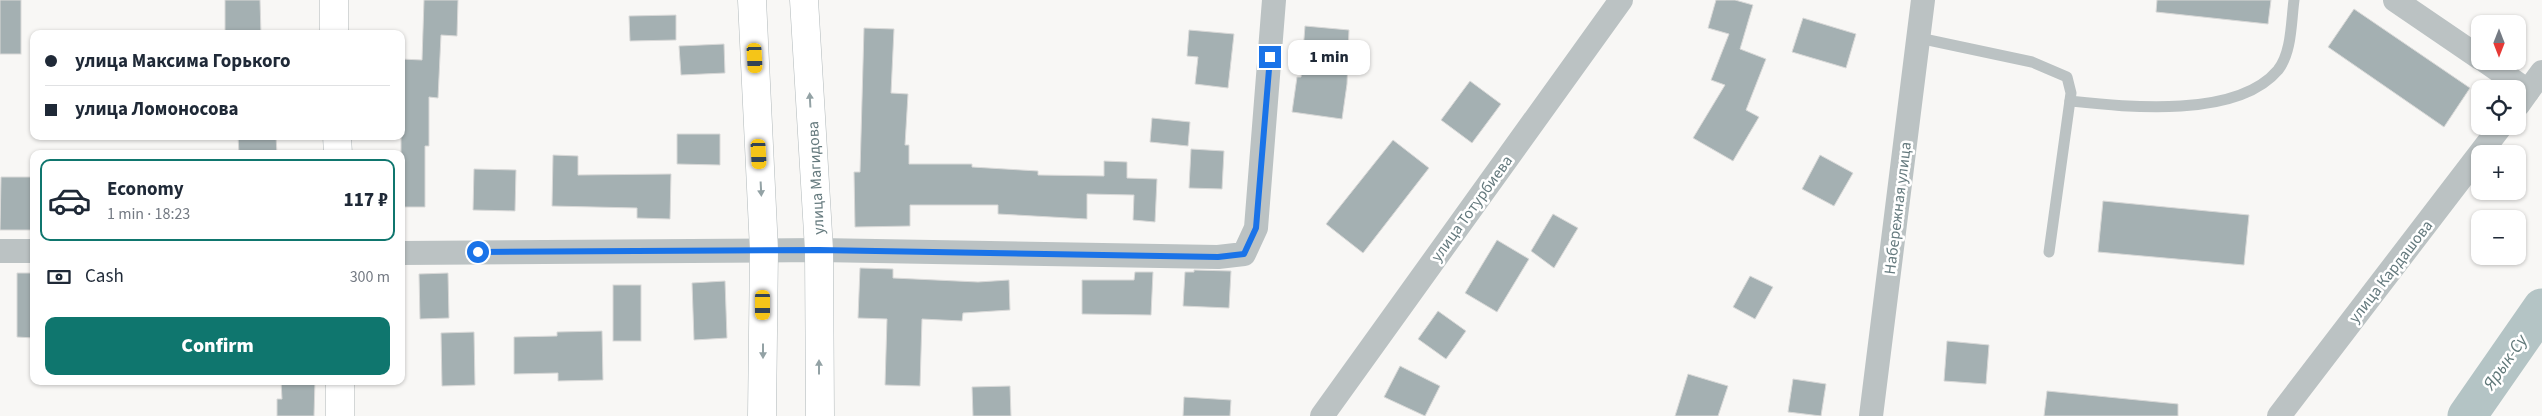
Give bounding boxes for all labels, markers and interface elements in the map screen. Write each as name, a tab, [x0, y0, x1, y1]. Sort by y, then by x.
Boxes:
north arrow	[2471, 15, 2526, 70]
map controls	[2471, 15, 2526, 265]
callout: 1 min	[1288, 40, 1370, 74]
car	[746, 43, 763, 73]
route end	[1259, 46, 1281, 68]
text: 1 min	[1309, 46, 1349, 68]
text: улица Максима Горького	[75, 48, 291, 75]
button: locate	[2471, 80, 2526, 135]
one-way arrow	[806, 92, 814, 108]
text: улица Ломоносова	[75, 96, 239, 123]
street label: улица Магидова	[802, 121, 830, 235]
car	[750, 139, 767, 169]
street label: Набережная улица	[1879, 141, 1917, 276]
button: +	[2471, 145, 2526, 200]
street label: улица Тотурбиева	[1426, 151, 1518, 266]
text: Economy	[107, 176, 184, 203]
icon: car	[47, 178, 92, 223]
one-way arrow	[757, 181, 765, 197]
text: 117 ₽	[344, 187, 388, 214]
text: 1 min · 18:23	[107, 203, 190, 225]
button: −	[2471, 210, 2526, 265]
street label: улица Кардашова	[2344, 216, 2438, 328]
route start	[467, 241, 489, 263]
icon: cash	[45, 263, 73, 291]
text: Cash	[85, 263, 124, 290]
text: 300 m	[350, 266, 390, 288]
car	[755, 290, 770, 320]
button: Confirm	[45, 317, 390, 375]
water label: Ярык-Су	[2477, 329, 2534, 396]
one-way arrow	[759, 343, 767, 359]
one-way arrow	[815, 359, 823, 375]

